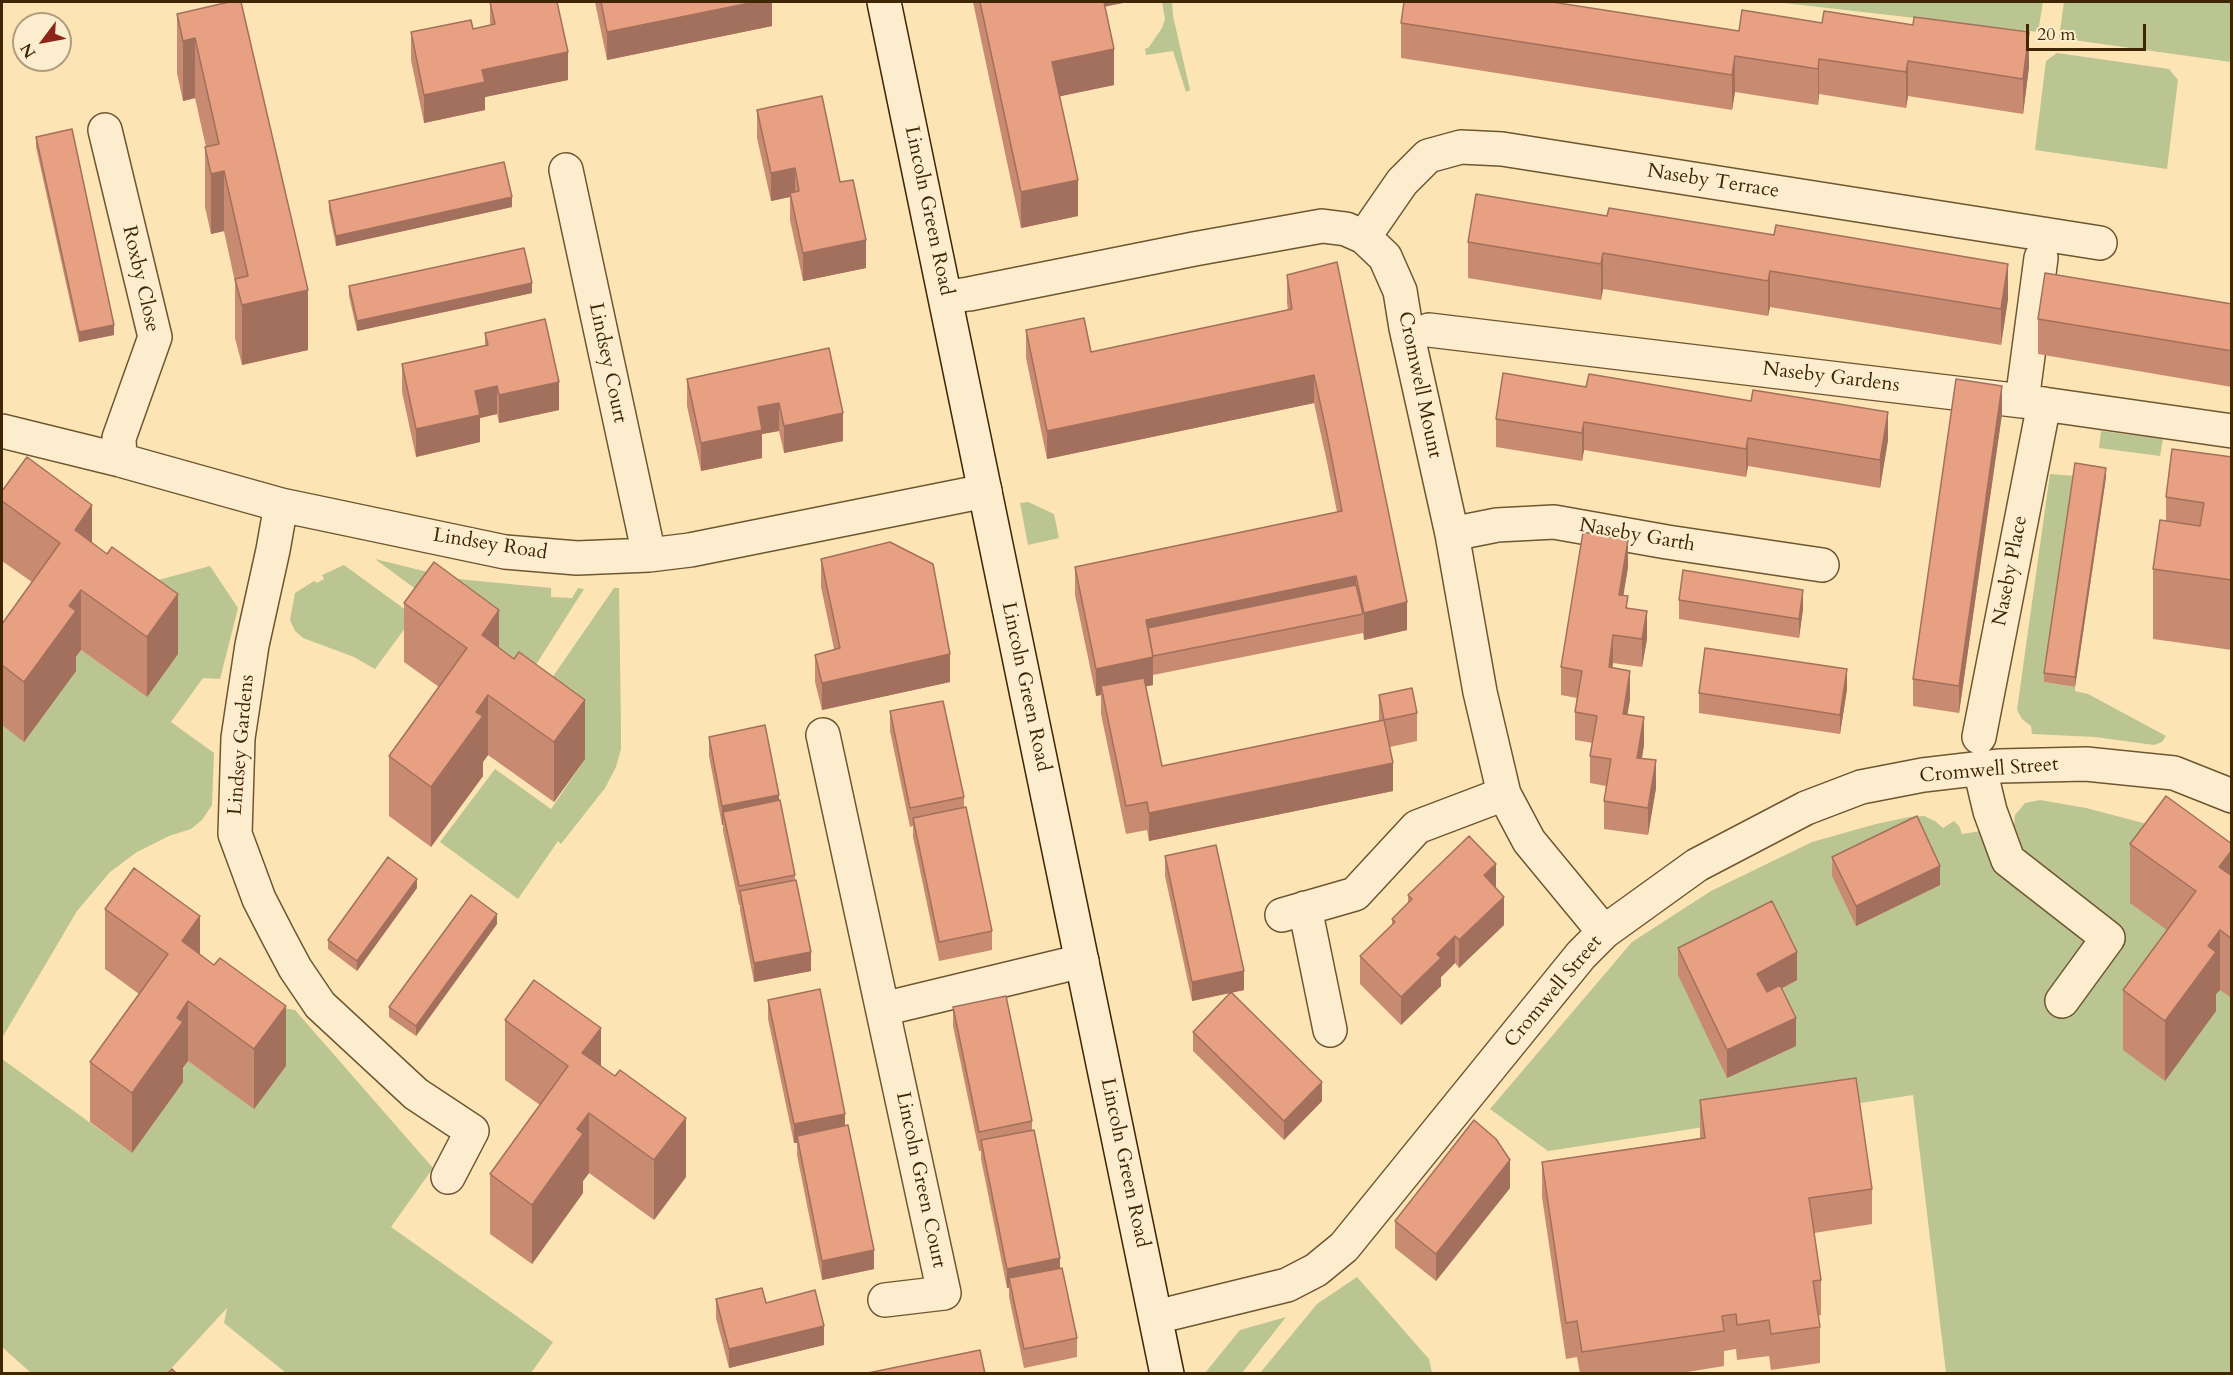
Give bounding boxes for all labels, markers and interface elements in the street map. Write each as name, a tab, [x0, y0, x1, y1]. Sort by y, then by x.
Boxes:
north arrow	[12, 12, 72, 72]
scale bar	[2029, 12, 2149, 50]
text: 20 m	[2037, 22, 2076, 47]
text: N	[15, 39, 41, 62]
street label: Lincoln Green Road	[898, 124, 958, 298]
street label: Naseby Terrace	[1645, 160, 1781, 204]
street label: Roxby Close	[116, 224, 164, 334]
street label: Lindsey Court	[583, 301, 631, 425]
street label: Cromwell Mount	[1392, 309, 1446, 461]
street label: Naseby Gardens	[1761, 358, 1901, 398]
street label: Naseby Garth	[1577, 514, 1697, 558]
street label: Naseby Place	[1989, 514, 2033, 628]
street label: Lindsey Road	[431, 524, 549, 566]
street label: Lincoln Green Road	[995, 600, 1055, 774]
street label: Lindsey Gardens	[224, 674, 260, 816]
street label: Cromwell Street	[1919, 753, 2059, 789]
street label: Cromwell Street	[1500, 931, 1608, 1053]
street label: Lincoln Green Road	[1094, 1076, 1154, 1250]
street label: Lincoln Green Court	[890, 1090, 950, 1270]

